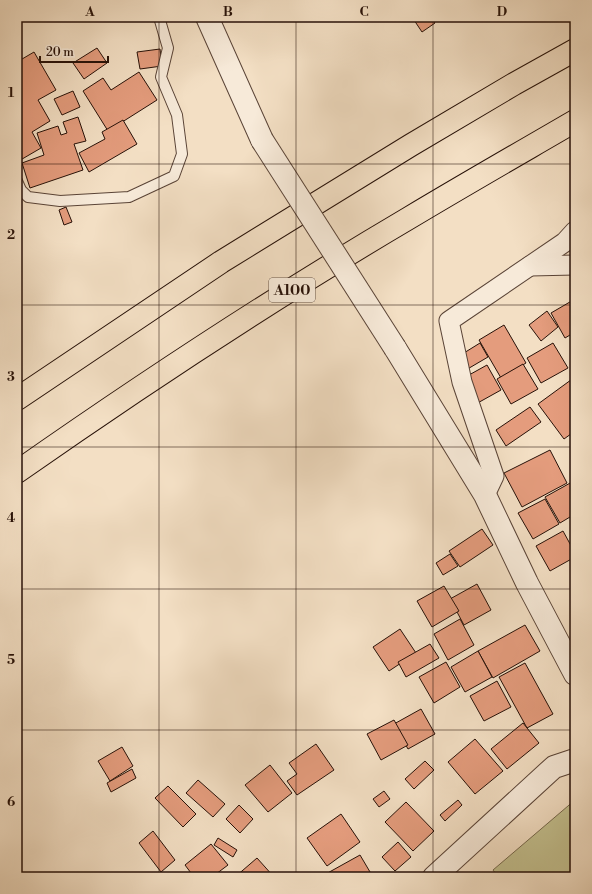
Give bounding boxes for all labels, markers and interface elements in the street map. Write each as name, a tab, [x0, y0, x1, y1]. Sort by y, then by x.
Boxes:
text: A	[84, 4, 95, 20]
text: B	[223, 4, 233, 20]
text: C	[359, 4, 369, 20]
text: D	[497, 4, 507, 20]
scale bar	[40, 38, 108, 64]
text: 20 m	[46, 45, 74, 60]
text: 1	[8, 85, 15, 101]
text: 2	[7, 227, 15, 243]
road number: A100	[269, 278, 315, 302]
text: 3	[7, 369, 15, 385]
text: 4	[7, 510, 16, 526]
text: 5	[7, 652, 15, 668]
text: 6	[7, 794, 15, 810]

